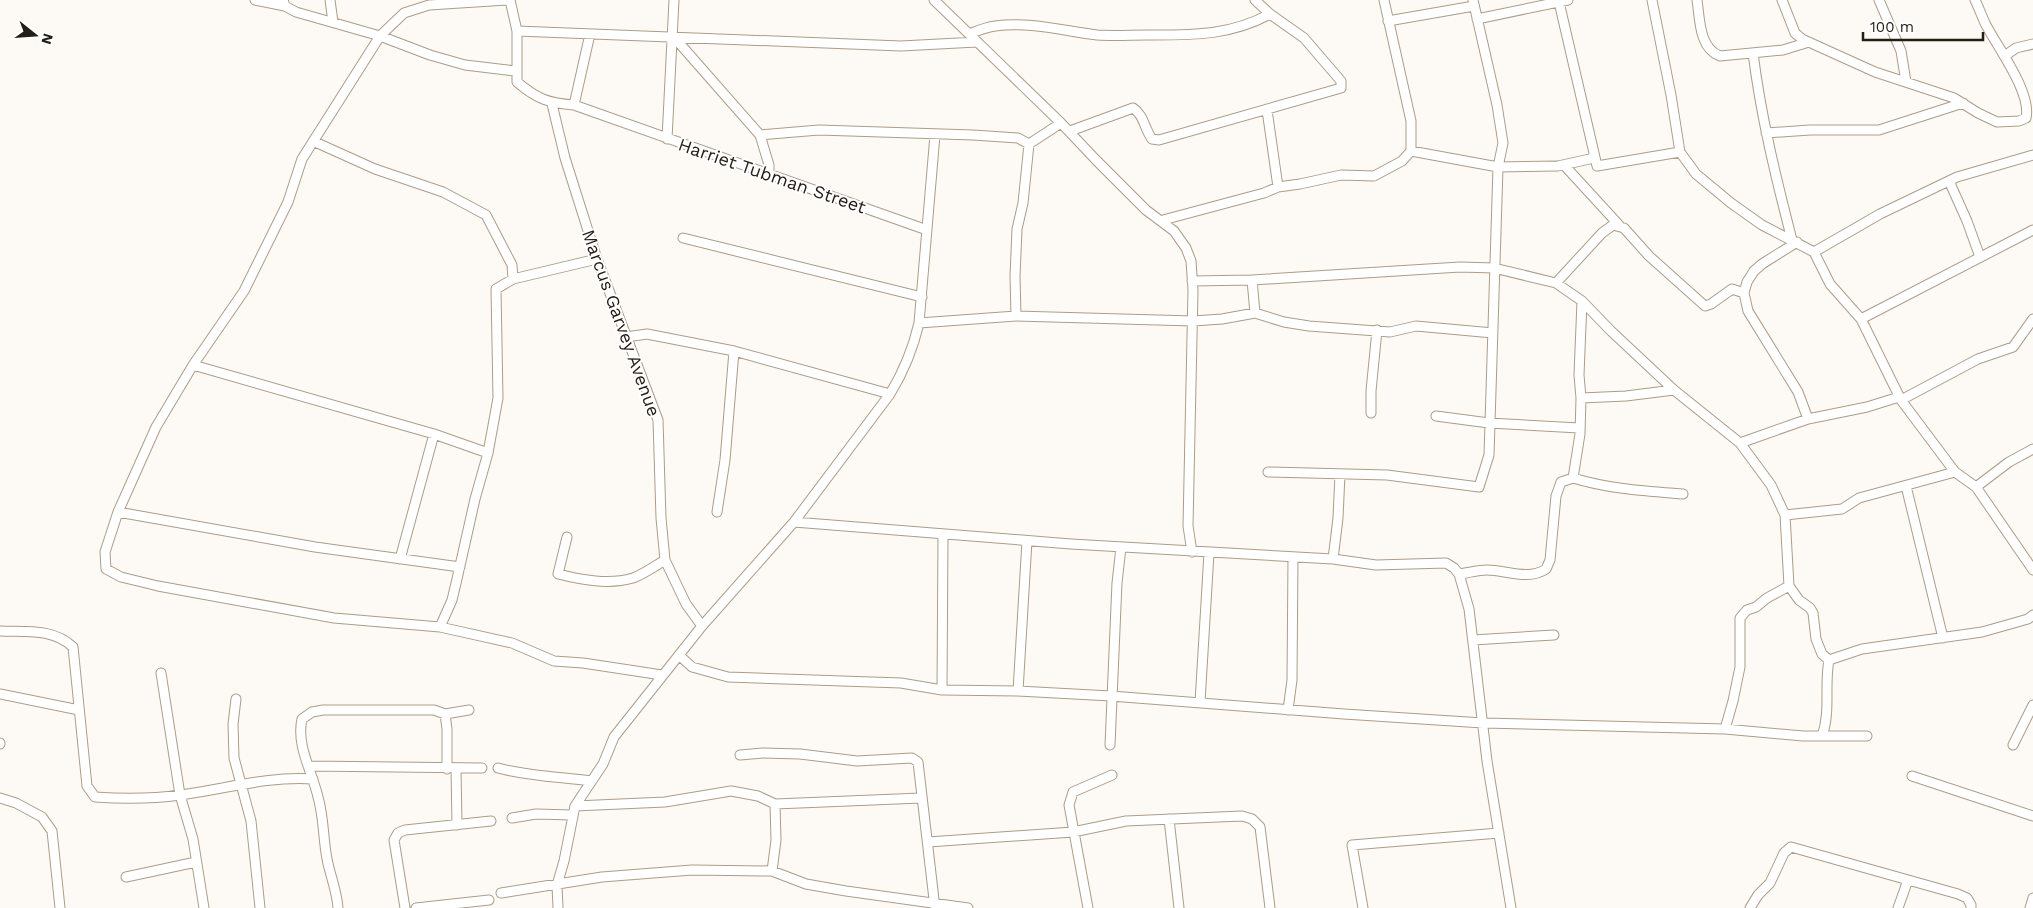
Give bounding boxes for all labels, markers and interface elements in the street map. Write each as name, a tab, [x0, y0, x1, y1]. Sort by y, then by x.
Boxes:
north arrow	[10, 10, 60, 60]
scale bar	[1863, 10, 1983, 42]
text: 100 m	[1870, 18, 1914, 36]
text: N	[38, 32, 57, 46]
street label: Harriet Tubman Street	[676, 134, 869, 218]
street label: Marcus Garvey Avenue	[578, 227, 665, 419]

